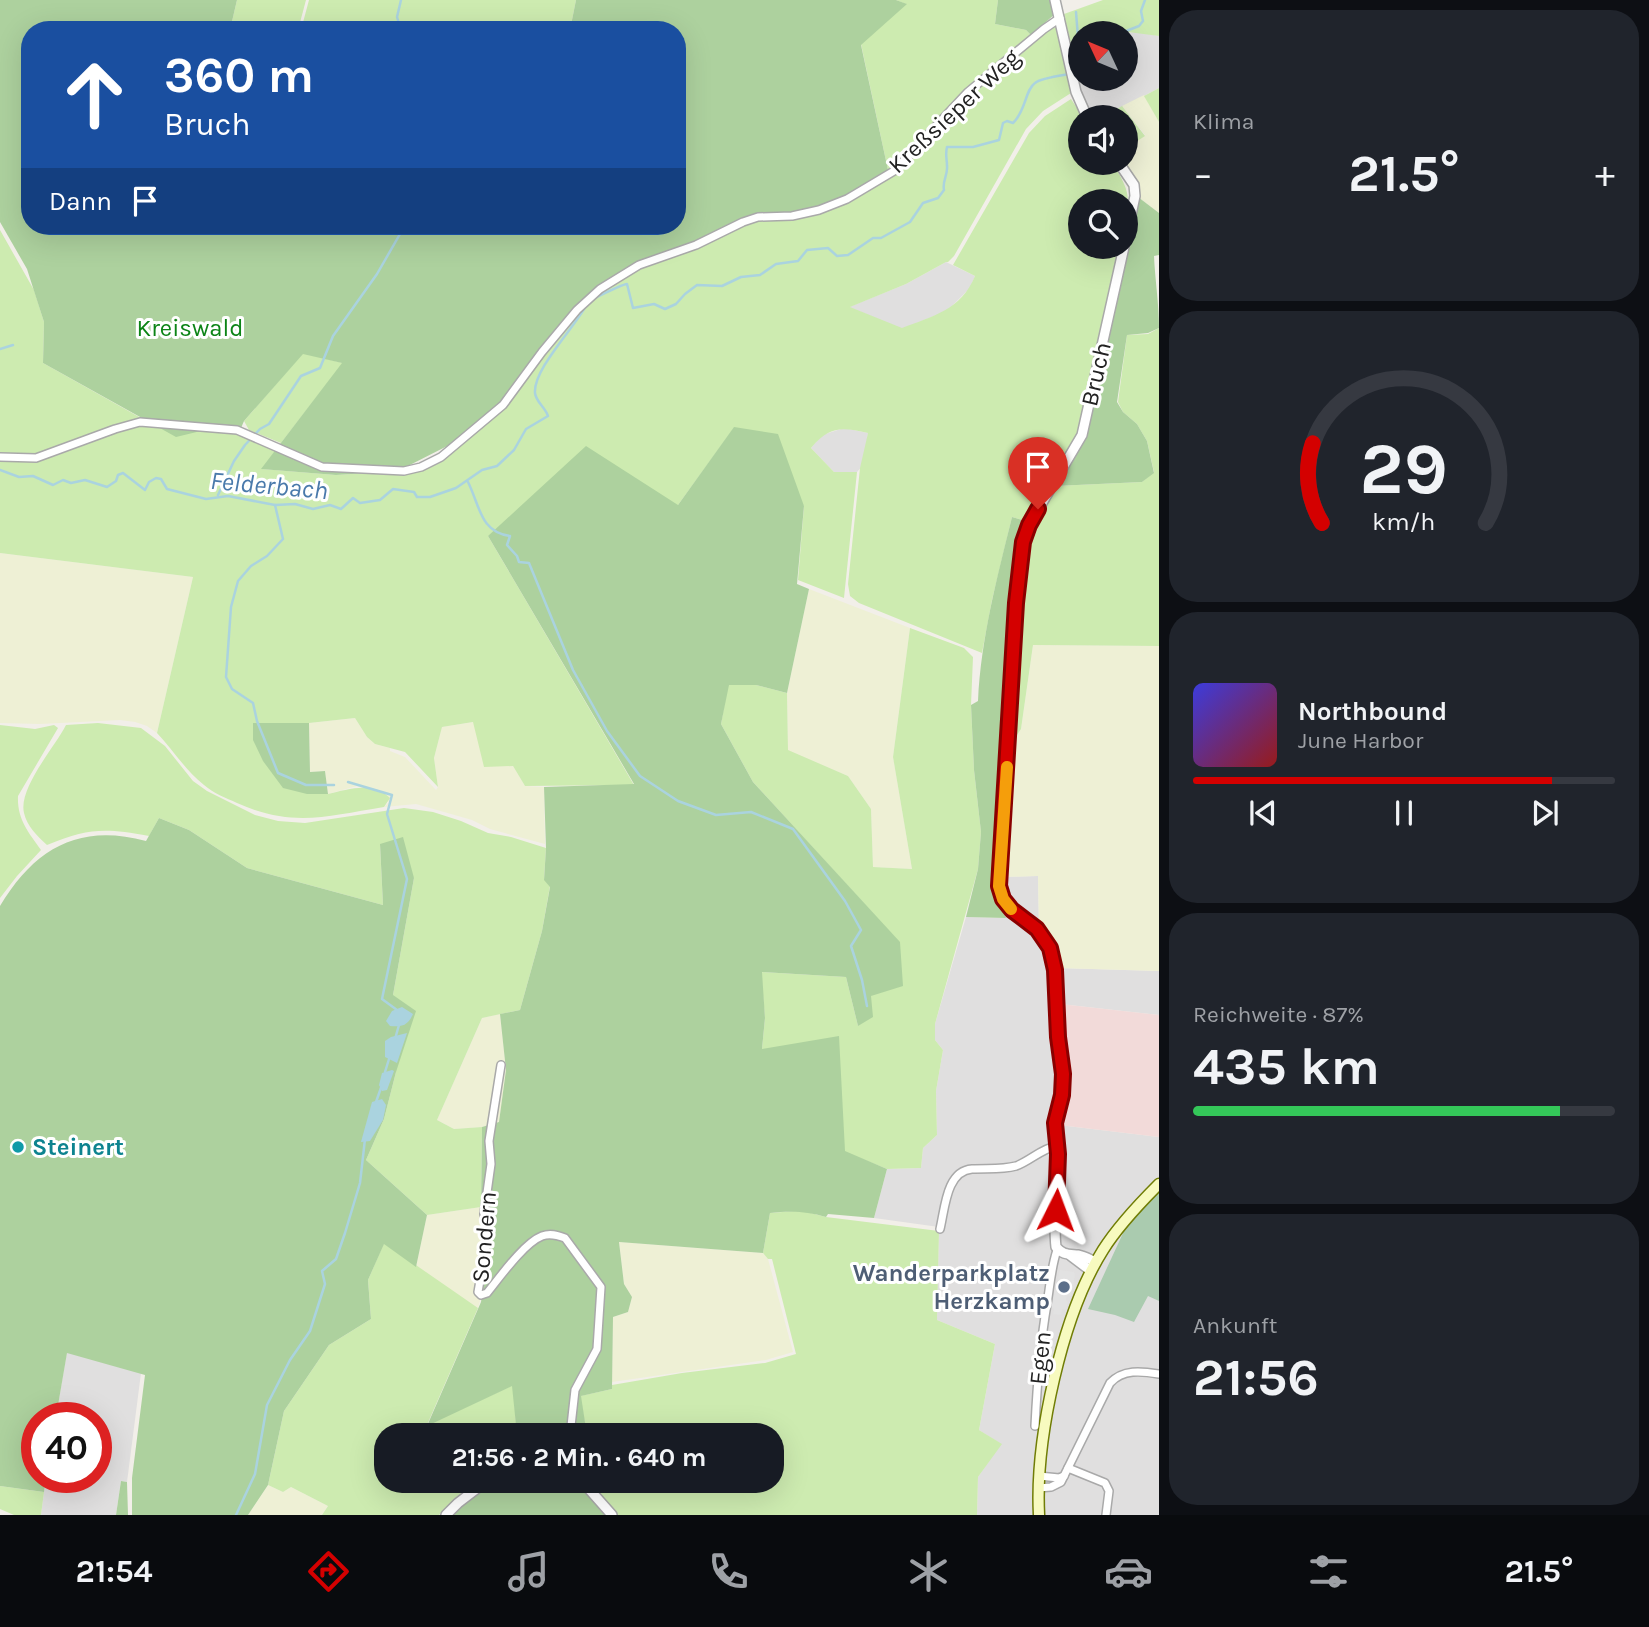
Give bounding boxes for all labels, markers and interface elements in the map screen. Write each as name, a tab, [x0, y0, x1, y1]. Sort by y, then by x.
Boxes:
north arrow	[1068, 21, 1138, 91]
map controls	[1068, 21, 1138, 259]
street label: Kreßsieper Weg	[882, 43, 1026, 179]
text: 360 m	[164, 47, 314, 104]
icon: ahead	[49, 49, 140, 140]
button: sound	[1068, 105, 1138, 175]
text: Bruch	[164, 106, 251, 143]
text: Klima	[1193, 108, 1254, 135]
text: 21.5°	[1348, 143, 1460, 204]
text: −	[1193, 152, 1213, 197]
text: +	[1595, 152, 1615, 197]
icon: arrive	[126, 182, 164, 220]
text: Dann	[49, 186, 112, 217]
button: search	[1068, 189, 1138, 259]
park label: Kreiswald	[137, 314, 243, 342]
street label: Bruch	[1075, 339, 1117, 409]
text: 29	[1360, 426, 1448, 511]
pin	[1008, 437, 1068, 509]
icon: arrive	[1019, 448, 1057, 486]
water label: Felderbach	[209, 465, 329, 506]
text: km/h	[1372, 506, 1436, 535]
text: Northbound	[1298, 696, 1447, 727]
text: June Harbor	[1298, 727, 1423, 754]
icon: previous	[1244, 794, 1282, 832]
icon: pause	[1385, 794, 1423, 832]
icon: next	[1526, 794, 1564, 832]
text: Reichweite · 87%	[1193, 1001, 1364, 1028]
text: 435 km	[1193, 1036, 1380, 1097]
place label: Steinert	[32, 1133, 124, 1161]
marker: Steinert	[10, 1139, 26, 1155]
position arrow	[1019, 1173, 1093, 1247]
street label: Sondern	[466, 1190, 502, 1284]
place label: Wanderparkplatz Herzkamp	[853, 1259, 1050, 1315]
marker: Wanderparkplatz Herzkamp	[1056, 1279, 1072, 1295]
text: Ankunft	[1193, 1312, 1277, 1339]
street label: Egen	[1023, 1330, 1057, 1386]
text: 21:56	[1193, 1347, 1319, 1408]
speed limit sign: 40	[21, 1402, 112, 1493]
text: 21:56 · 2 Min. · 640 m	[452, 1442, 706, 1473]
icon: directions	[304, 1547, 353, 1596]
icon: music	[504, 1547, 553, 1596]
icon: phone	[704, 1547, 753, 1596]
icon: climate	[904, 1547, 953, 1596]
icon: car	[1104, 1547, 1153, 1596]
icon: filters	[1304, 1547, 1353, 1596]
text: 21:54	[76, 1553, 153, 1590]
text: 21.5°	[1505, 1553, 1573, 1590]

